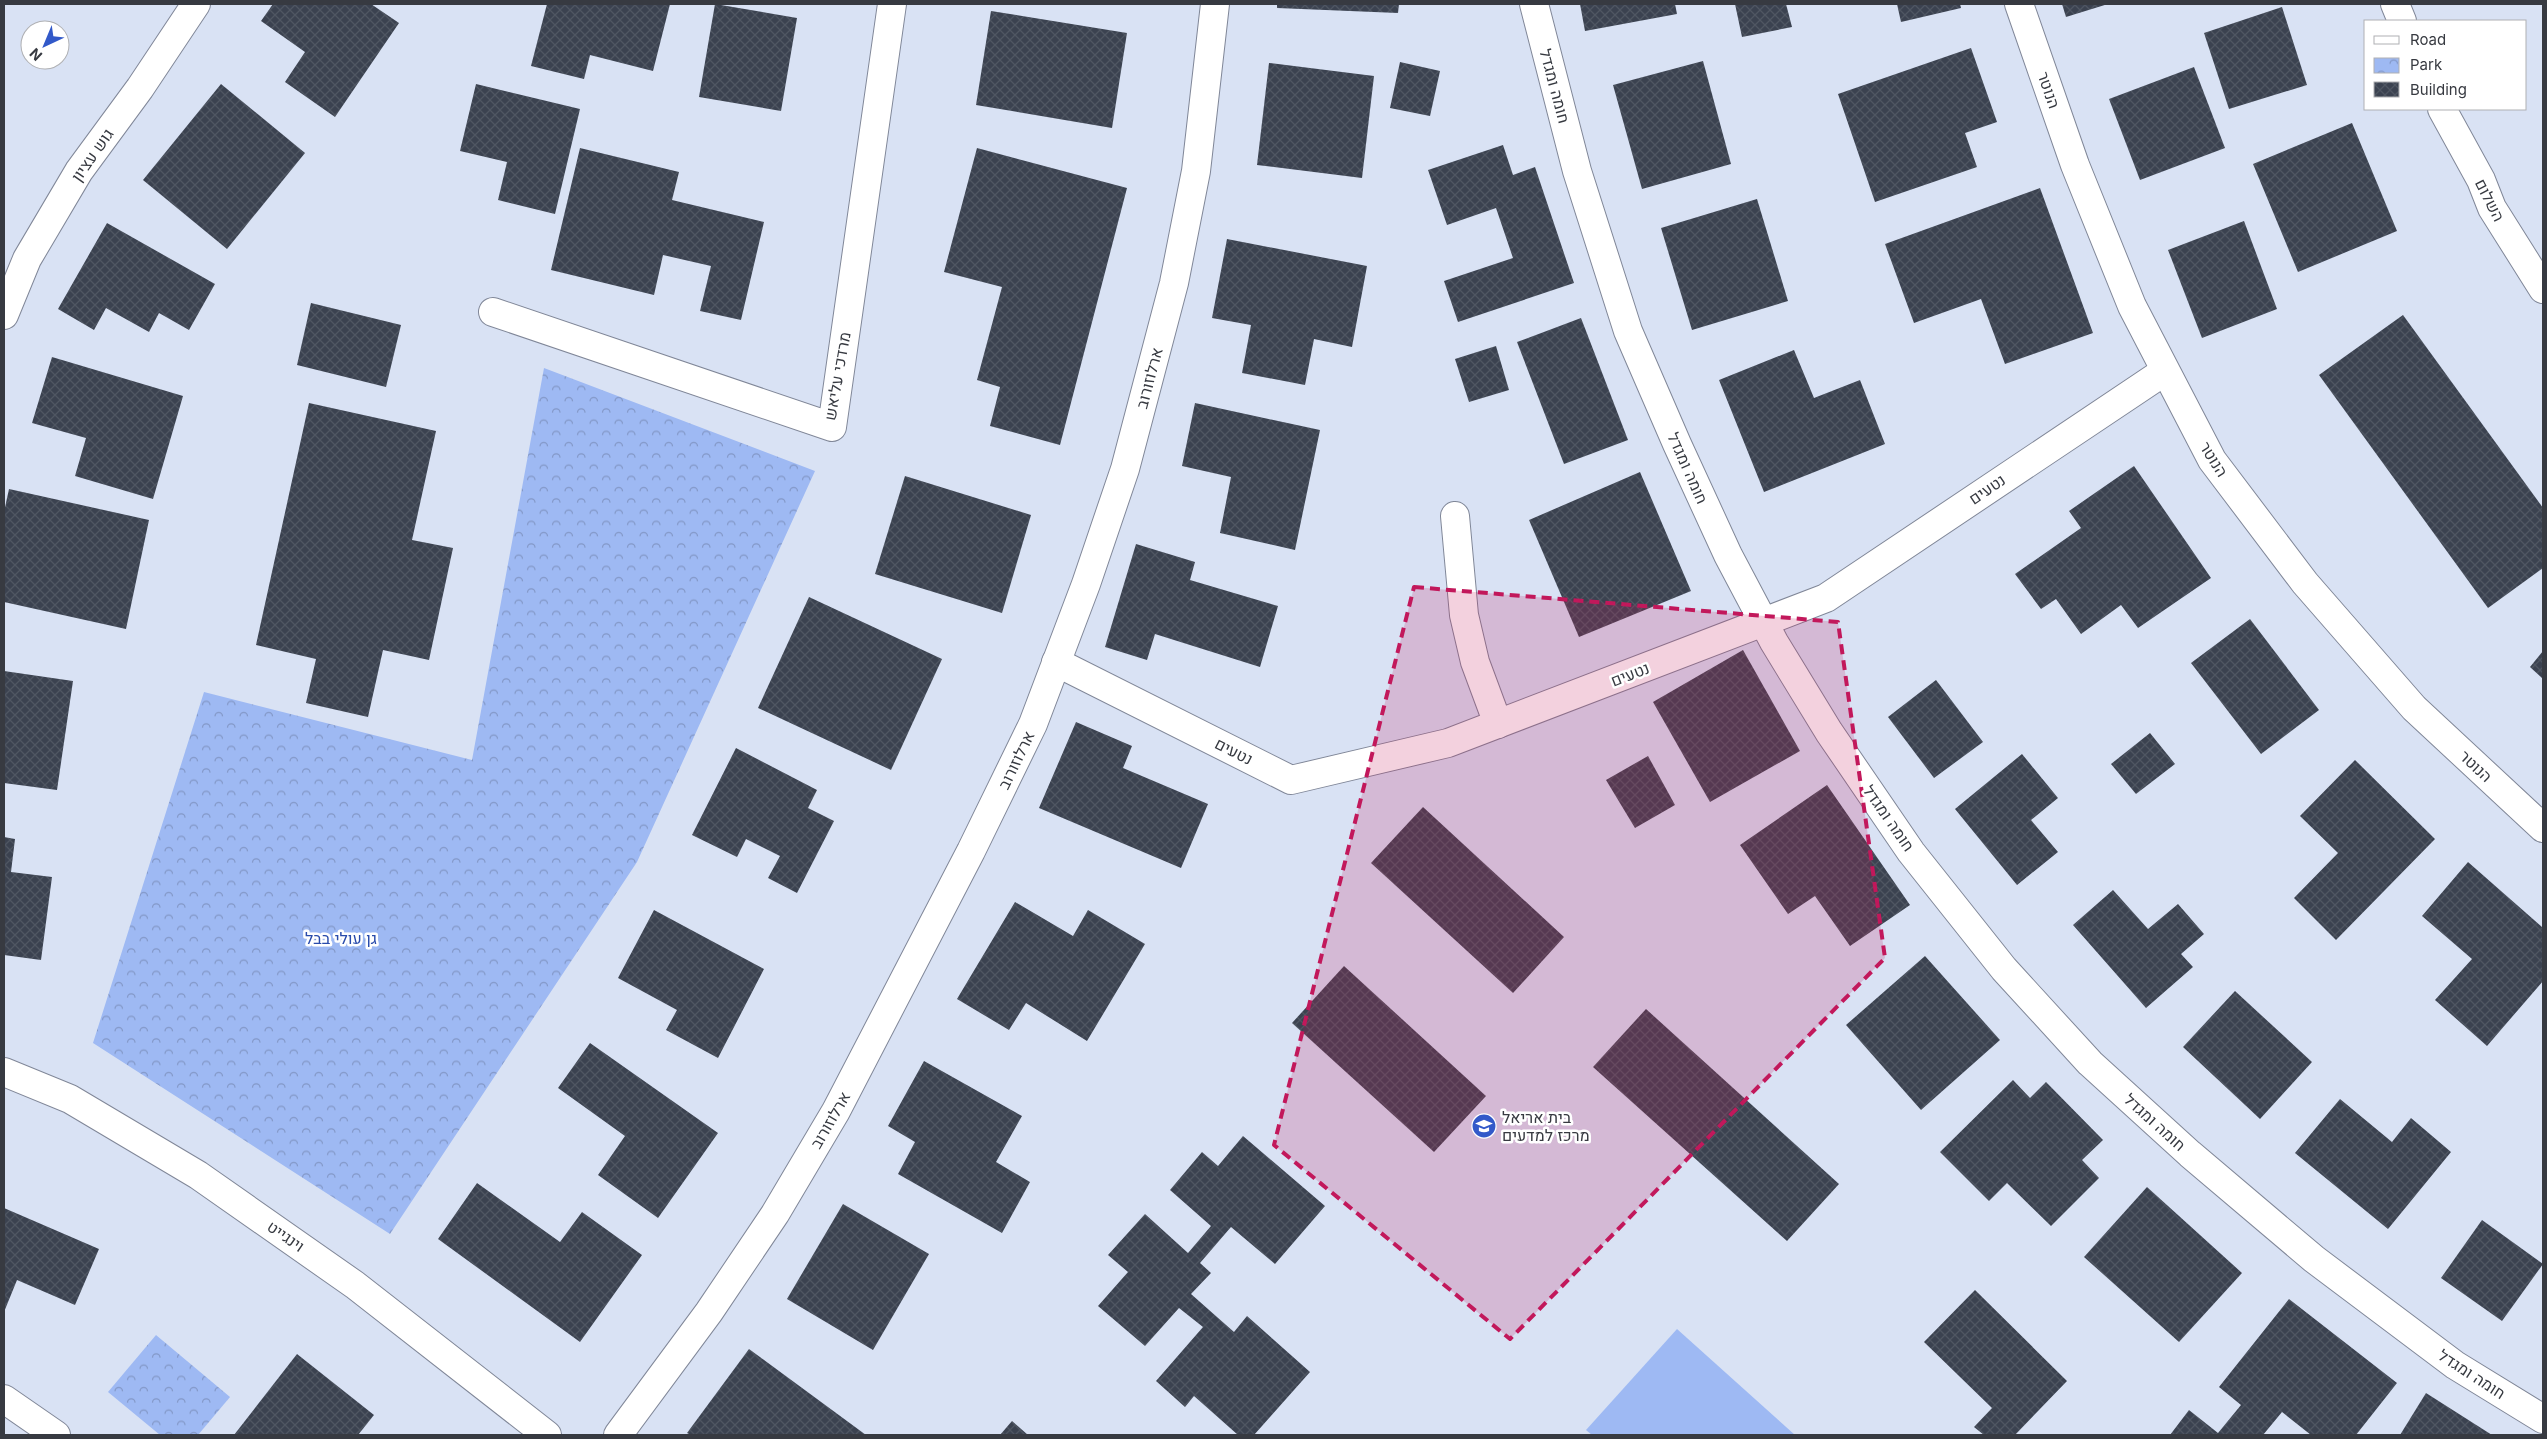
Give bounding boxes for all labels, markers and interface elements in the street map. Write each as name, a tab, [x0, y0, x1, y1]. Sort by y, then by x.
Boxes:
north arrow	[20, 20, 70, 70]
legend	[2364, 20, 2527, 110]
text: Road	[2410, 30, 2446, 49]
text: N	[26, 45, 45, 65]
street label: חומה ומגדל	[1535, 47, 1575, 125]
text: Park	[2410, 55, 2443, 74]
street label: הנוטר	[2033, 69, 2065, 111]
text: Building	[2410, 80, 2467, 99]
street label: גוש עציון	[67, 125, 117, 185]
street label: השלום	[2471, 175, 2509, 225]
street label: מרדכי עליאש	[819, 330, 855, 422]
street label: ארלוזורוב	[1131, 345, 1167, 411]
street label: חומה ומגדל	[1663, 429, 1713, 507]
street label: הנוטר	[2196, 438, 2232, 480]
street label: נטעים	[1965, 470, 2009, 508]
street label: נטעים	[1608, 658, 1652, 690]
street label: ארלוזורוב	[993, 728, 1039, 792]
street label: נטעים	[1212, 733, 1256, 769]
street label: הנוטר	[2455, 746, 2497, 786]
street label: חומה ומגדל	[1859, 781, 1919, 855]
park label: גן עולי בבל	[305, 928, 377, 948]
street label: ארלוזורוב	[806, 1088, 854, 1152]
street label: חומה ומגדל	[2120, 1089, 2190, 1155]
place label: בית אריאל מרכז למדעים	[1502, 1107, 1590, 1145]
school or university icon: בית אריאל מרכז למדעים	[1471, 1113, 1497, 1139]
street label: וינגייט	[263, 1216, 309, 1256]
street label: חומה ומגדל	[2435, 1345, 2509, 1403]

